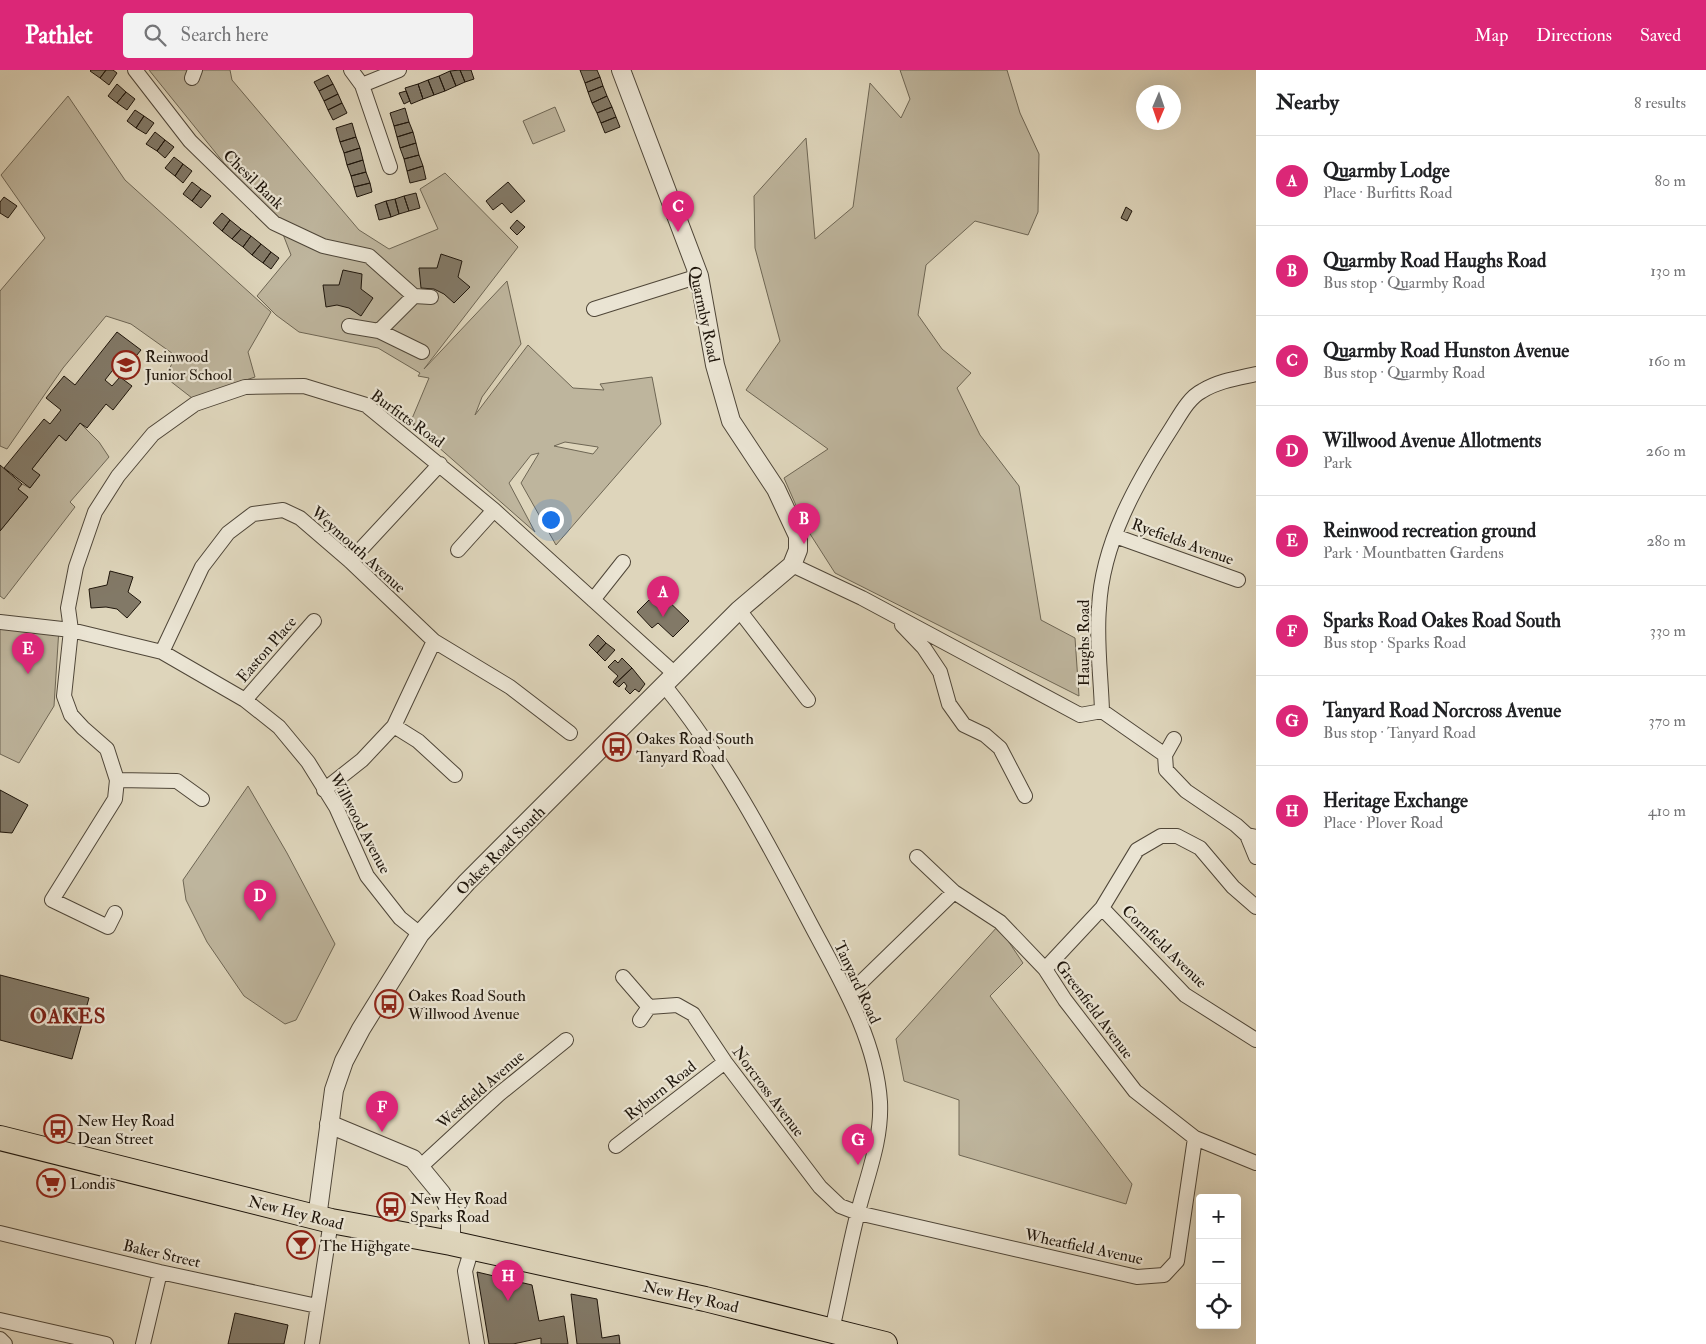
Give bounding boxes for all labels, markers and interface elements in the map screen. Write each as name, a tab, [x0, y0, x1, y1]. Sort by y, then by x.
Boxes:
search box	[123, 13, 473, 58]
text: Pathlet	[25, 20, 93, 51]
icon: search	[141, 21, 169, 49]
text: Search here	[181, 23, 268, 47]
text: Map	[1475, 24, 1508, 47]
text: Directions	[1536, 24, 1612, 47]
text: Saved	[1640, 24, 1681, 47]
north arrow	[1136, 85, 1181, 130]
text: Nearby	[1276, 89, 1339, 116]
text: 8 results	[1634, 93, 1686, 113]
street label: Chesil Bank	[219, 146, 288, 214]
text: Quarmby Lodge	[1323, 159, 1450, 183]
text: A	[1287, 171, 1297, 191]
text: 80 m	[1655, 171, 1686, 191]
text: Place · Burfitts Road	[1323, 183, 1452, 203]
pin: C	[662, 191, 694, 232]
text: Quarmby Road Haughs Road	[1323, 249, 1546, 273]
text: B	[1287, 261, 1297, 281]
text: 130 m	[1650, 261, 1686, 281]
street label: Quarmby Road	[684, 264, 724, 364]
text: Bus stop · Quarmby Road	[1323, 273, 1485, 293]
text: Quarmby Road Hunston Avenue	[1323, 339, 1569, 363]
place label: Reinwood Junior School	[144, 347, 232, 386]
school or university icon: Reinwood Junior School	[111, 350, 141, 380]
text: C	[1286, 351, 1298, 371]
text: 160 m	[1648, 351, 1686, 371]
text: Bus stop · Quarmby Road	[1323, 363, 1485, 383]
street label: Burfitts Road	[367, 385, 448, 452]
text: Willwood Avenue Allotments	[1323, 429, 1541, 453]
text: D	[1285, 441, 1299, 461]
text: 260 m	[1646, 441, 1686, 461]
text: Park	[1323, 453, 1352, 473]
street label: Weymouth Avenue	[306, 501, 410, 598]
pin: B	[788, 503, 820, 544]
your location	[538, 507, 564, 533]
street label: Ryefields Avenue	[1129, 514, 1237, 570]
text: Reinwood recreation ground	[1323, 519, 1536, 543]
text: E	[1286, 531, 1298, 551]
text: 280 m	[1646, 531, 1686, 551]
text: Park · Mountbatten Gardens	[1323, 543, 1504, 563]
pin: A	[647, 576, 679, 617]
street label: Haughs Road	[1074, 600, 1094, 686]
text: Sparks Road Oakes Road South	[1323, 609, 1561, 633]
street label: Easton Place	[233, 612, 301, 687]
text: F	[1287, 621, 1297, 641]
text: 330 m	[1650, 621, 1686, 641]
pin: E	[12, 633, 44, 674]
text: Bus stop · Sparks Road	[1323, 633, 1466, 653]
text: Tanyard Road Norcross Avenue	[1323, 699, 1561, 723]
text: G	[1285, 711, 1299, 731]
text: 370 m	[1649, 711, 1686, 731]
text: Bus stop · Tanyard Road	[1323, 723, 1476, 743]
place label: Oakes Road South Tanyard Road	[636, 729, 754, 767]
bus stop icon: Oakes Road South Tanyard Road	[602, 732, 632, 762]
street label: Willwood Avenue	[325, 769, 395, 878]
text: Heritage Exchange	[1323, 789, 1468, 813]
text: H	[1285, 801, 1299, 821]
text: 410 m	[1648, 801, 1686, 821]
street label: Oakes Road South	[452, 802, 550, 899]
text: Place · Plover Road	[1323, 813, 1443, 833]
pin: D	[244, 880, 276, 921]
street label: Cornfield Avenue	[1118, 901, 1211, 993]
street label: Tanyard Road	[829, 938, 885, 1027]
street label: Greenfield Avenue	[1051, 956, 1138, 1063]
place label: Oakes Road South Willwood Avenue	[407, 986, 526, 1024]
bus stop icon: Oakes Road South Willwood Avenue	[374, 989, 404, 1019]
district label: OAKES	[30, 1003, 106, 1030]
street label: Norcross Avenue	[728, 1042, 809, 1141]
street label: Westfield Avenue	[432, 1046, 529, 1134]
street label: Ryburn Road	[621, 1057, 700, 1125]
pin: F	[366, 1091, 398, 1132]
place label: New Hey Road Dean Street	[77, 1111, 175, 1149]
bus stop icon: New Hey Road Dean Street	[43, 1114, 73, 1144]
pin: G	[842, 1124, 874, 1165]
supermarket icon: Londis	[36, 1168, 66, 1198]
place label: Londis	[70, 1174, 115, 1194]
place label: New Hey Road Sparks Road	[410, 1189, 508, 1228]
street label: New Hey Road	[246, 1191, 346, 1234]
bus stop icon: New Hey Road Sparks Road	[376, 1192, 406, 1222]
map controls	[1196, 1194, 1241, 1329]
button: +	[1196, 1194, 1241, 1239]
street label: Wheatfield Avenue	[1022, 1224, 1145, 1269]
bar icon: The Highgate	[286, 1230, 316, 1260]
street label: Baker Street	[121, 1235, 203, 1273]
place label: The Highgate	[320, 1236, 411, 1256]
button: −	[1196, 1239, 1241, 1284]
pin: H	[492, 1260, 524, 1301]
street label: New Hey Road	[641, 1276, 741, 1318]
button: locate	[1196, 1284, 1241, 1329]

